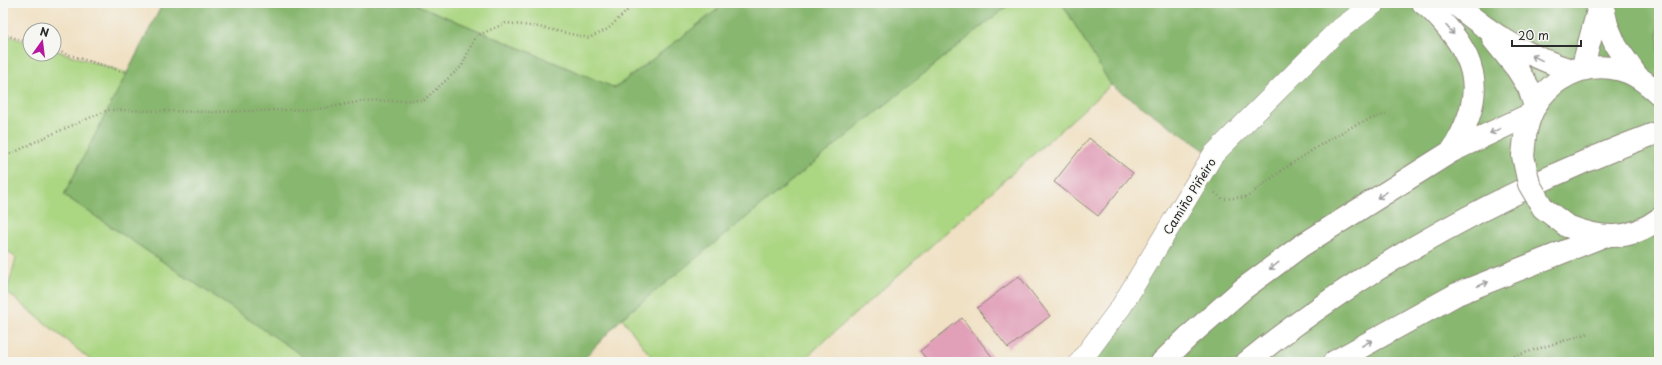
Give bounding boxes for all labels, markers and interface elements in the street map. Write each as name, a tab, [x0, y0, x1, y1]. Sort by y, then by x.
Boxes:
north arrow	[22, 22, 62, 62]
scale bar	[1512, 22, 1581, 48]
text: N	[38, 23, 51, 41]
one-way arrow	[1445, 25, 1454, 35]
text: 20 m	[1518, 26, 1549, 44]
one-way arrow	[1532, 54, 1544, 61]
one-way arrow	[1490, 128, 1502, 135]
street label: Camiño Piñeiro	[1158, 154, 1220, 238]
one-way arrow	[1377, 191, 1388, 199]
one-way arrow	[1268, 262, 1279, 270]
one-way arrow	[1477, 280, 1489, 288]
one-way arrow	[1361, 338, 1373, 346]

